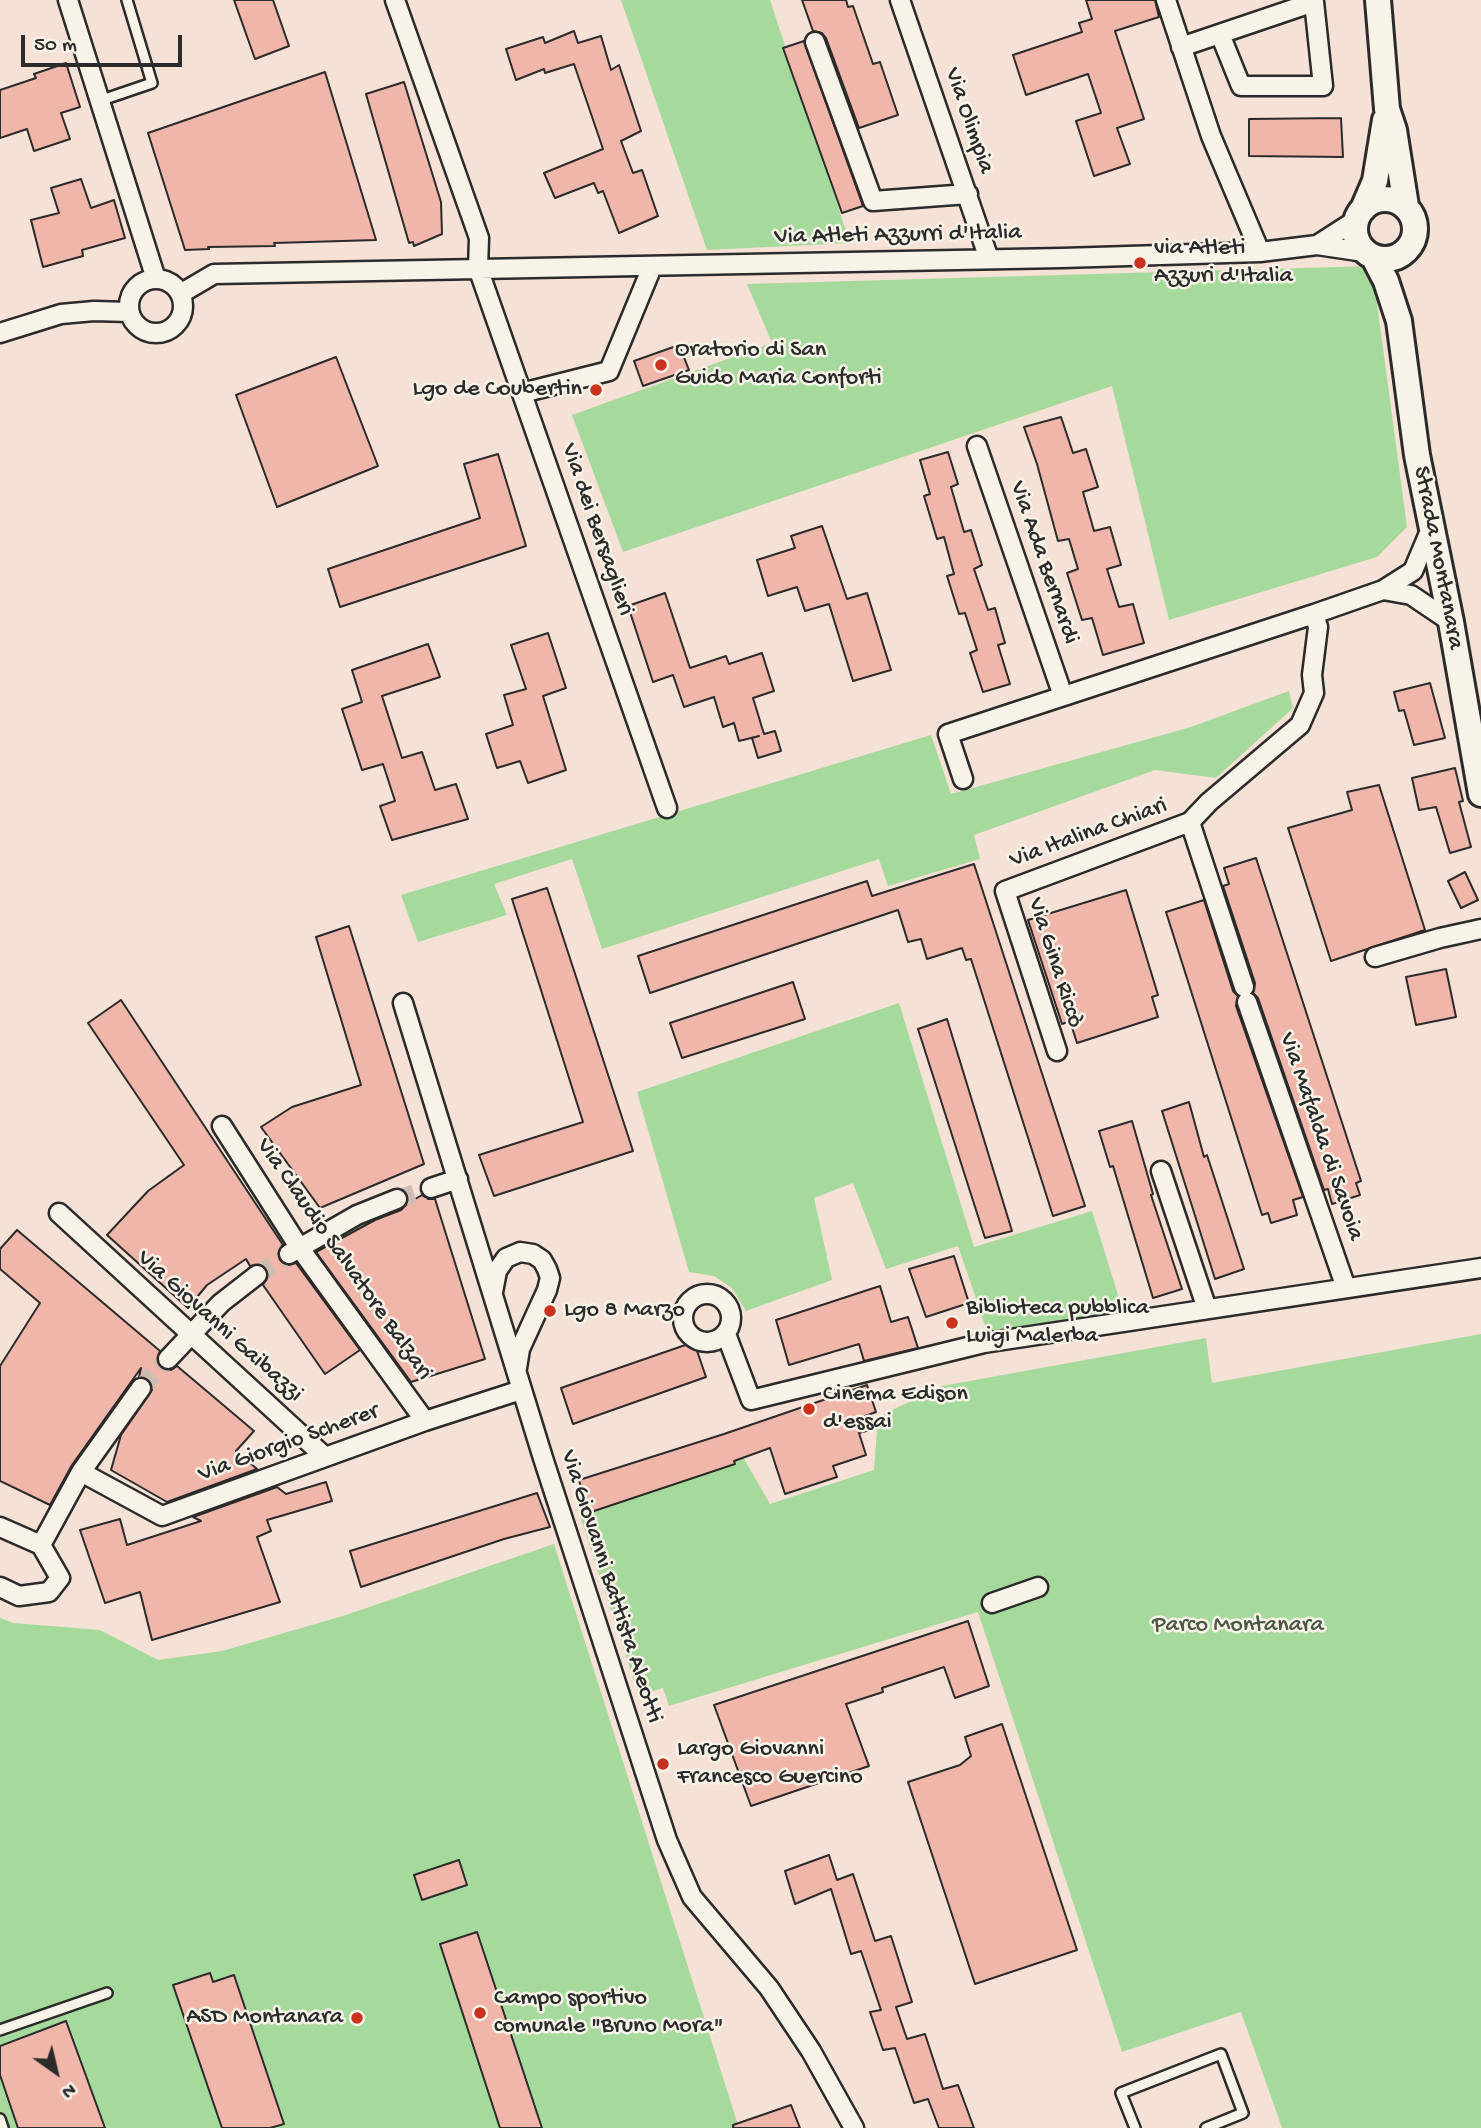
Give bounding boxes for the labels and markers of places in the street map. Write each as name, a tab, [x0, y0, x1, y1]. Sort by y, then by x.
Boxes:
place label: via Atleti Azzuri d'Italia	[1154, 235, 1293, 291]
marker: via Atleti Azzuri d'Italia	[1132, 255, 1148, 271]
place label: Oratorio di San Guido Maria Conforti	[675, 337, 882, 393]
marker: Oratorio di San Guido Maria Conforti	[653, 357, 669, 373]
place label: Lgo de Coubertin	[413, 376, 582, 404]
marker: Lgo de Coubertin	[588, 382, 604, 398]
place label: Biblioteca pubblica Luigi Malerba	[966, 1295, 1149, 1351]
place label: Lgo 8 Marzo	[564, 1297, 685, 1325]
marker: Lgo 8 Marzo	[542, 1303, 558, 1319]
marker: Biblioteca pubblica Luigi Malerba	[944, 1315, 960, 1331]
place label: Cinema Edison d'essai	[823, 1381, 968, 1437]
marker: Cinema Edison d'essai	[801, 1401, 817, 1417]
place label: Largo Giovanni Francesco Guercino	[677, 1736, 863, 1792]
marker: Largo Giovanni Francesco Guercino	[655, 1756, 671, 1772]
place label: Campo sportivo comunale "Bruno Mora"	[494, 1985, 723, 2041]
place label: ASD Montanara	[186, 2004, 343, 2032]
marker: Campo sportivo comunale "Bruno Mora"	[472, 2005, 488, 2021]
marker: ASD Montanara	[349, 2010, 365, 2026]

